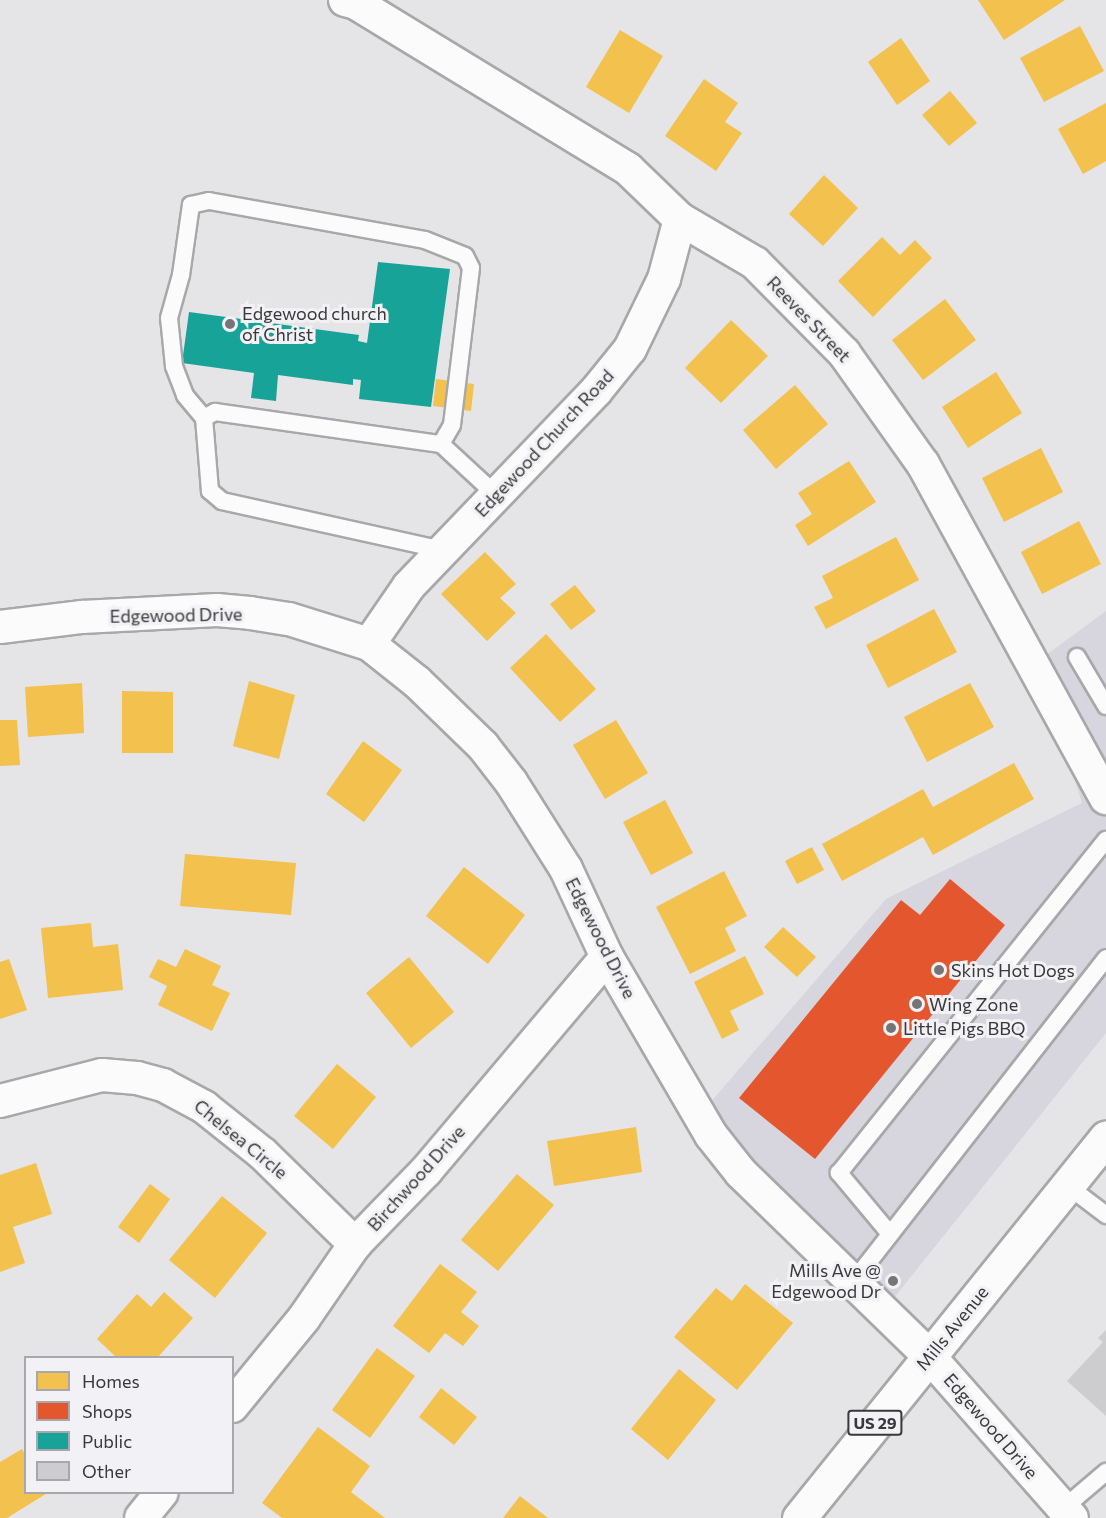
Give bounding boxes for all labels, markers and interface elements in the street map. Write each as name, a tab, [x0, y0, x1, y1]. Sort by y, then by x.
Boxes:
street label: Reeves Street	[763, 272, 855, 366]
place label: Edgewood church of Christ	[242, 303, 387, 346]
marker: Edgewood church of Christ	[223, 317, 237, 331]
street label: Edgewood Church Road	[470, 365, 618, 521]
street label: Edgewood Drive	[109, 603, 243, 627]
street label: Edgewood Drive	[561, 874, 641, 1002]
place label: Skins Hot Dogs	[951, 959, 1075, 981]
marker: Skins Hot Dogs	[932, 963, 946, 977]
place label: Wing Zone	[929, 993, 1018, 1015]
marker: Wing Zone	[910, 997, 924, 1011]
place label: Little Pigs BBQ	[903, 1017, 1025, 1039]
marker: Little Pigs BBQ	[884, 1021, 898, 1035]
street label: Chelsea Circle	[190, 1095, 292, 1183]
street label: Birchwood Drive	[363, 1121, 469, 1235]
place label: Mills Ave @ Edgewood Dr	[771, 1260, 881, 1302]
marker: Mills Ave @ Edgewood Dr	[886, 1274, 900, 1288]
street label: Mills Avenue	[911, 1281, 993, 1375]
legend	[24, 1356, 234, 1494]
street label: Edgewood Drive	[939, 1369, 1043, 1483]
text: Homes	[82, 1370, 140, 1392]
text: Shops	[82, 1400, 132, 1422]
road number: US 29	[846, 1410, 904, 1436]
text: Public	[82, 1430, 132, 1452]
text: Other	[82, 1460, 131, 1482]

